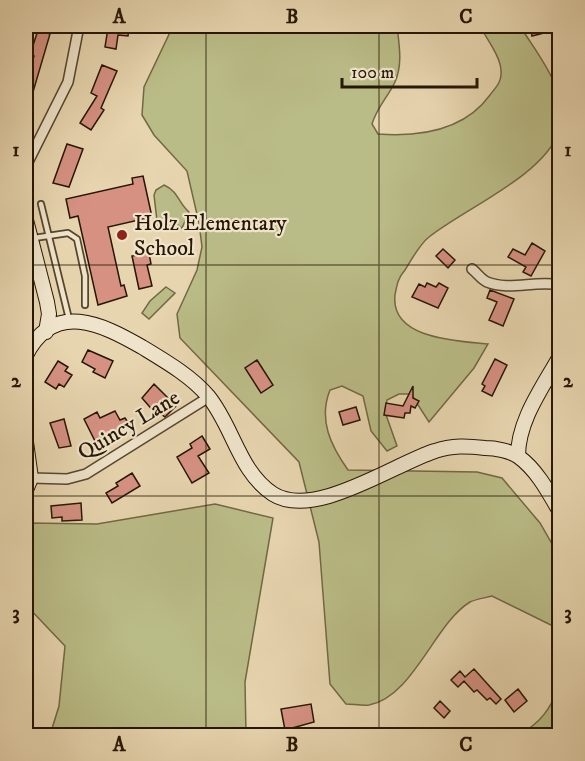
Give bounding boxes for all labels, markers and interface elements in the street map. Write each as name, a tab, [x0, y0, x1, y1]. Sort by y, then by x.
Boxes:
text: A	[112, 5, 127, 30]
text: B	[286, 5, 298, 30]
text: C	[459, 5, 473, 30]
scale bar	[342, 51, 477, 89]
text: 100 m	[351, 62, 394, 84]
text: 1	[12, 138, 20, 163]
text: 1	[564, 138, 572, 163]
place label: Holz Elementary School	[134, 210, 287, 262]
marker: Holz Elementary School	[115, 228, 129, 242]
text: 2	[11, 369, 22, 394]
text: 2	[563, 369, 574, 394]
street label: Quincy Lane	[73, 384, 185, 466]
text: 3	[12, 601, 20, 626]
text: 3	[564, 601, 572, 626]
text: A	[112, 733, 127, 758]
text: B	[286, 733, 298, 758]
text: C	[459, 733, 473, 758]

